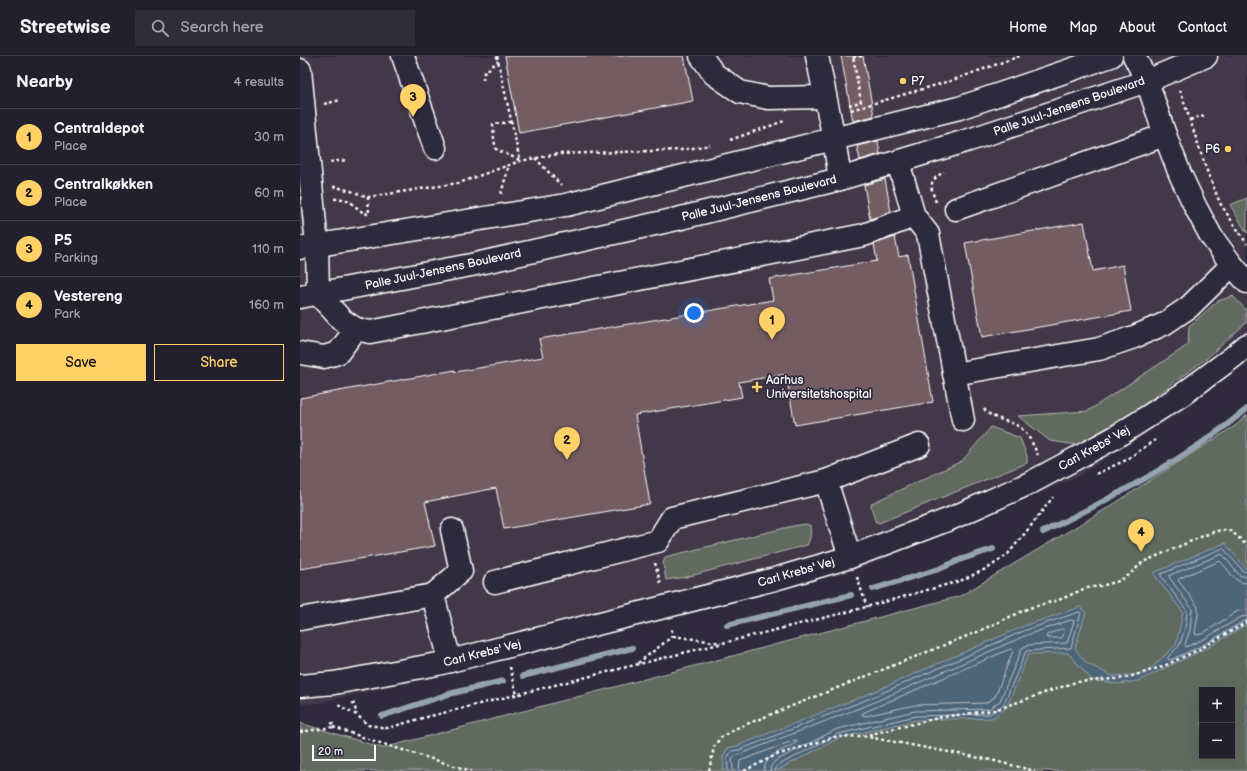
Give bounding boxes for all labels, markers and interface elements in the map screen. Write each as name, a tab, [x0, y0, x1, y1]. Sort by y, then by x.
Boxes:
search box	[135, 10, 415, 46]
text: Streetwise	[20, 16, 111, 39]
icon: search	[149, 17, 171, 39]
text: Search here	[181, 18, 264, 37]
text: Home	[1009, 19, 1047, 36]
text: Map	[1069, 19, 1097, 36]
text: About	[1119, 19, 1156, 36]
text: Contact	[1178, 19, 1227, 36]
text: Nearby	[16, 72, 73, 92]
street label: Palle Juul-Jensens Boulevard	[992, 73, 1147, 139]
text: 4 results	[234, 74, 284, 90]
place label: P7	[911, 74, 925, 89]
marker: P7	[898, 76, 908, 86]
pin: 3	[400, 84, 426, 117]
text: Centraldepot	[54, 119, 144, 138]
text: 1	[26, 129, 32, 145]
text: 30 m	[254, 129, 284, 145]
text: Place	[54, 138, 87, 154]
place label: P6	[1205, 142, 1220, 157]
marker: P6	[1223, 144, 1233, 154]
street label: Palle Juul-Jensens Boulevard	[680, 172, 838, 225]
text: Centralkøkken	[54, 175, 153, 194]
text: 2	[25, 185, 33, 201]
text: 60 m	[254, 185, 284, 201]
text: Place	[54, 194, 87, 210]
text: P5	[54, 231, 72, 250]
text: 3	[25, 241, 33, 257]
text: 110 m	[252, 241, 284, 257]
street label: Palle Juul-Jensens Boulevard	[364, 246, 523, 293]
text: Parking	[54, 250, 98, 266]
text: Vestereng	[54, 287, 123, 306]
text: 4	[25, 297, 33, 313]
text: 160 m	[249, 297, 284, 313]
your location	[684, 303, 704, 323]
text: Park	[54, 306, 80, 322]
pin: 1	[759, 307, 785, 340]
button: Save	[16, 344, 146, 381]
button: Share	[154, 344, 284, 381]
place label: Aarhus Universitetshospital	[766, 373, 872, 402]
marker: Aarhus Universitetshospital	[751, 381, 763, 393]
street label: Carl Krebs' Vej	[1056, 423, 1133, 474]
pin: 2	[554, 427, 580, 460]
pin: 4	[1128, 519, 1154, 552]
street label: Carl Krebs' Vej	[756, 554, 836, 591]
street label: Carl Krebs' Vej	[442, 637, 523, 670]
map controls	[1199, 687, 1235, 759]
button: +	[1199, 687, 1235, 723]
button: −	[1199, 723, 1235, 759]
scale bar	[312, 743, 376, 762]
text: 20 m	[318, 745, 343, 758]

